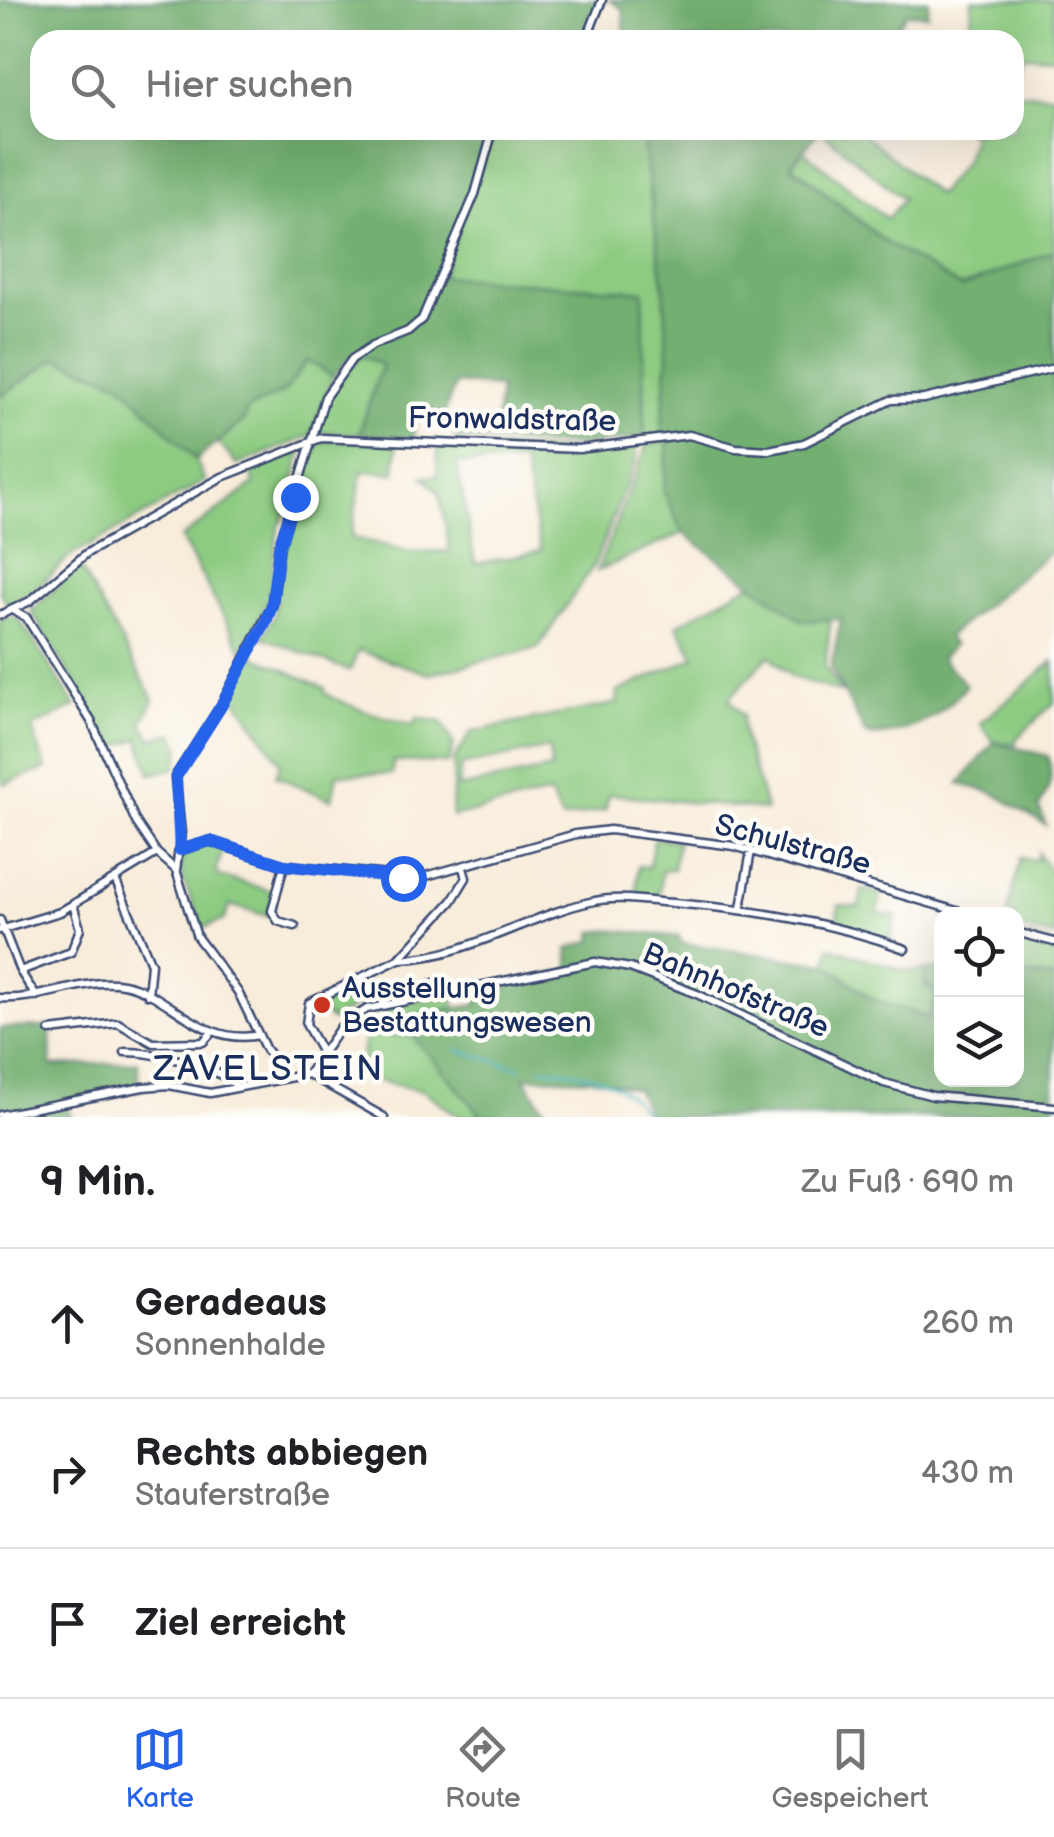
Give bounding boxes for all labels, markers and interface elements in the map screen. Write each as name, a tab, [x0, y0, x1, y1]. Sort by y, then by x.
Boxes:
search box	[30, 30, 1024, 140]
icon: search	[65, 58, 120, 113]
text: Hier suchen	[145, 63, 353, 108]
street label: Fronwaldstraße	[408, 400, 616, 440]
route end	[273, 475, 319, 521]
street label: Schulstraße	[711, 807, 875, 883]
route start	[381, 856, 427, 902]
map controls	[934, 907, 1024, 1087]
button: locate	[934, 907, 1024, 997]
street label: Bahnhofstraße	[637, 936, 834, 1046]
place label: Ausstellung Bestattungswesen	[342, 971, 592, 1041]
marker: Ausstellung Bestattungswesen	[311, 994, 333, 1016]
button: layers	[934, 997, 1024, 1087]
district label: ZAVELSTEIN	[152, 1048, 385, 1091]
text: 9 Min.	[40, 1157, 155, 1208]
text: Zu Fuß · 690 m	[801, 1163, 1014, 1202]
text: Geradeaus	[135, 1281, 327, 1326]
icon: ahead	[40, 1296, 95, 1351]
text: 260 m	[922, 1304, 1014, 1343]
text: Sonnenhalde	[135, 1326, 326, 1365]
text: Rechts abbiegen	[135, 1431, 428, 1476]
icon: right	[40, 1446, 95, 1501]
text: 430 m	[921, 1454, 1014, 1493]
text: Stauferstraße	[135, 1476, 330, 1515]
icon: arrive	[40, 1596, 95, 1651]
text: Ziel erreicht	[135, 1601, 346, 1646]
tab: Karte	[126, 1722, 194, 1815]
tab: Route	[445, 1722, 521, 1815]
tab: Gespeichert	[772, 1722, 928, 1815]

